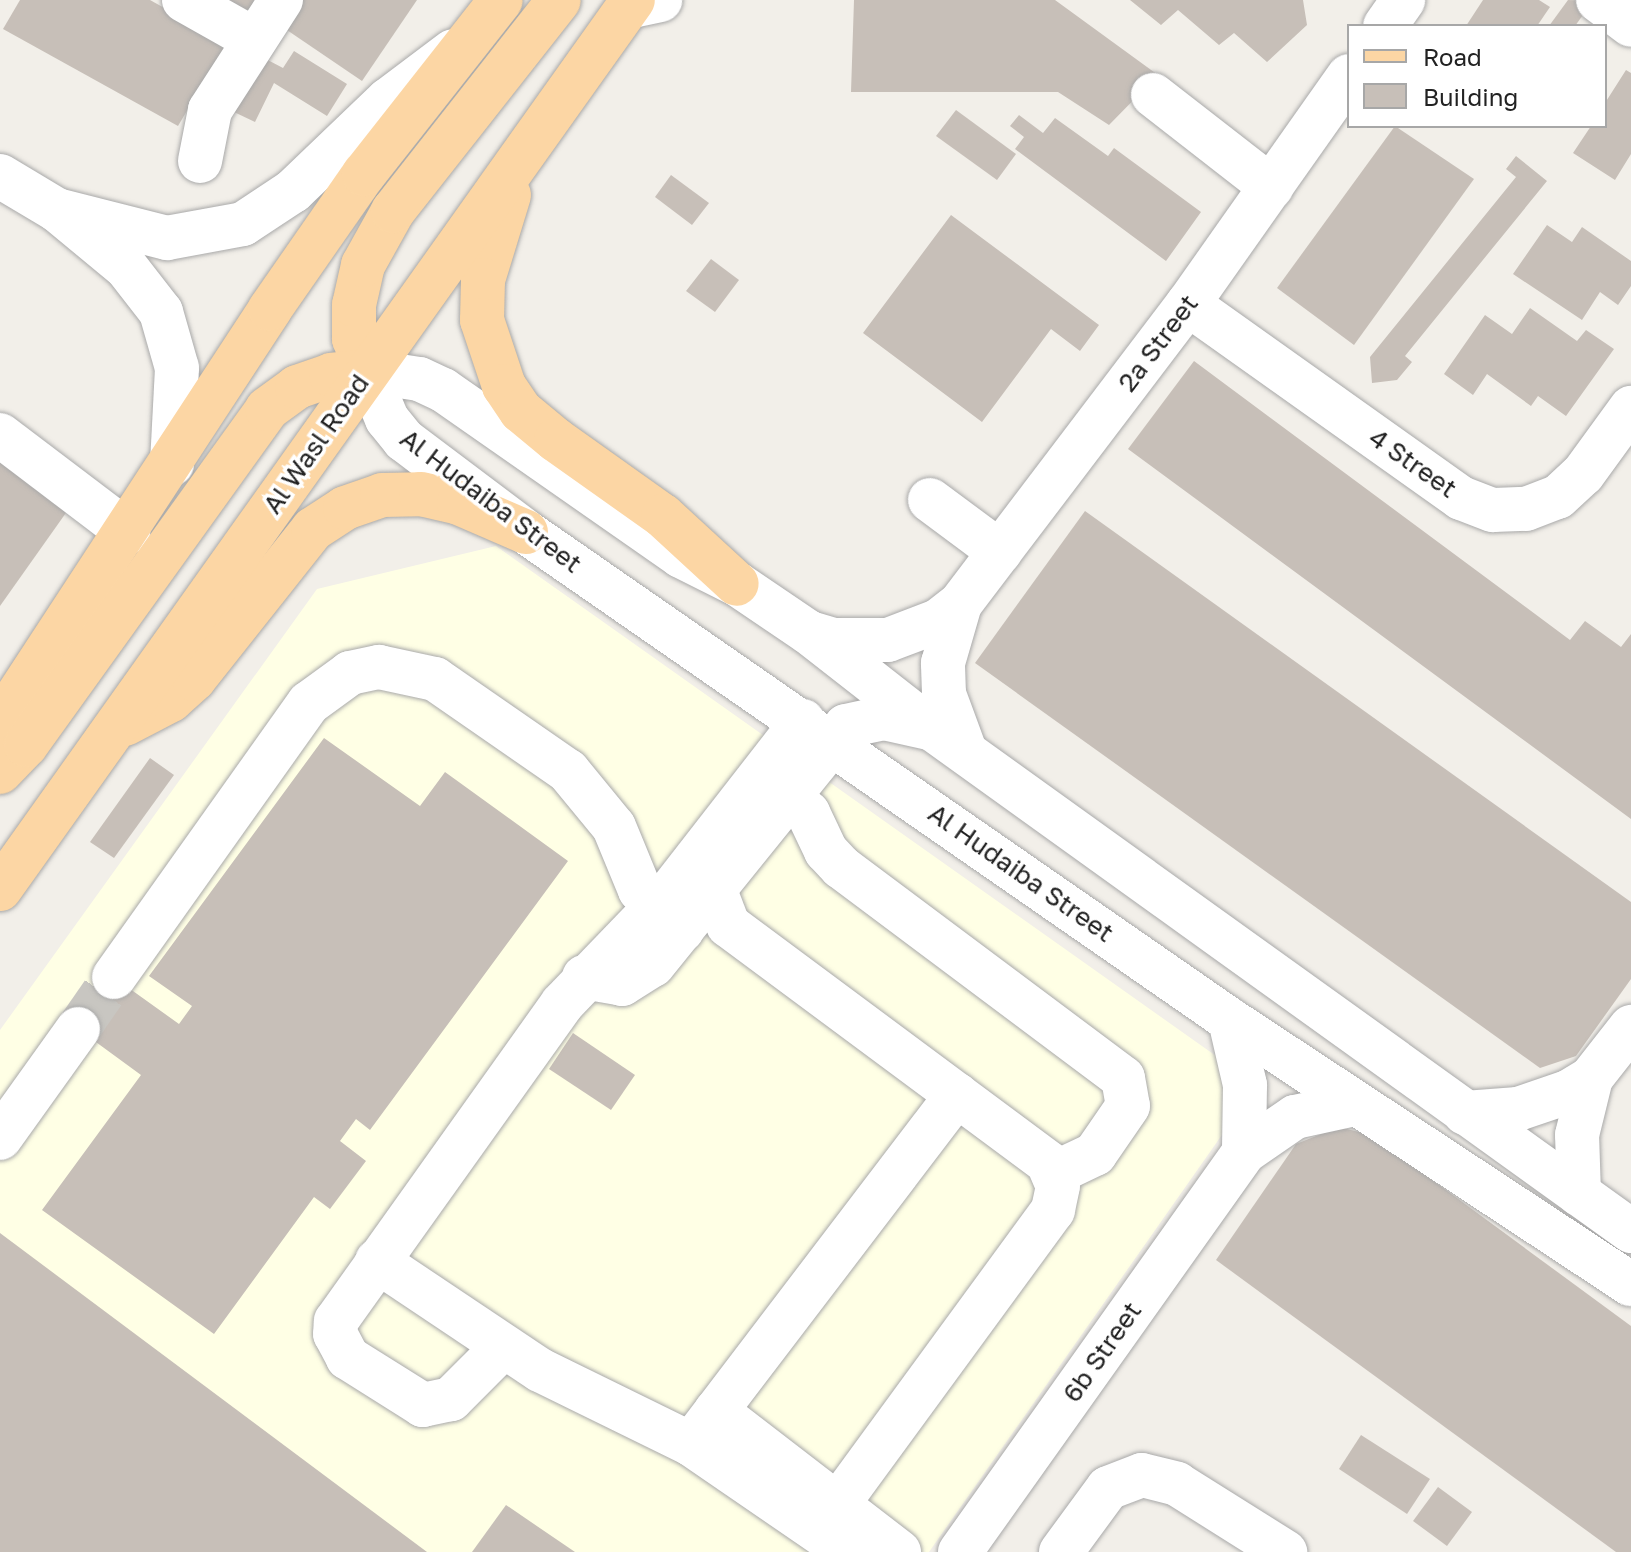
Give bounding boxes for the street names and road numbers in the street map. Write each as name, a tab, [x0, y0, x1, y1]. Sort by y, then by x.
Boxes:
street label: 2a Street	[1111, 288, 1205, 398]
street label: Al Wasl Road	[257, 368, 375, 520]
street label: 4 Street	[1363, 422, 1463, 504]
street label: Al Hudaiba Street	[394, 423, 588, 579]
street label: Al Hudaiba Street	[922, 797, 1120, 949]
street label: 6b Street	[1056, 1296, 1148, 1408]

